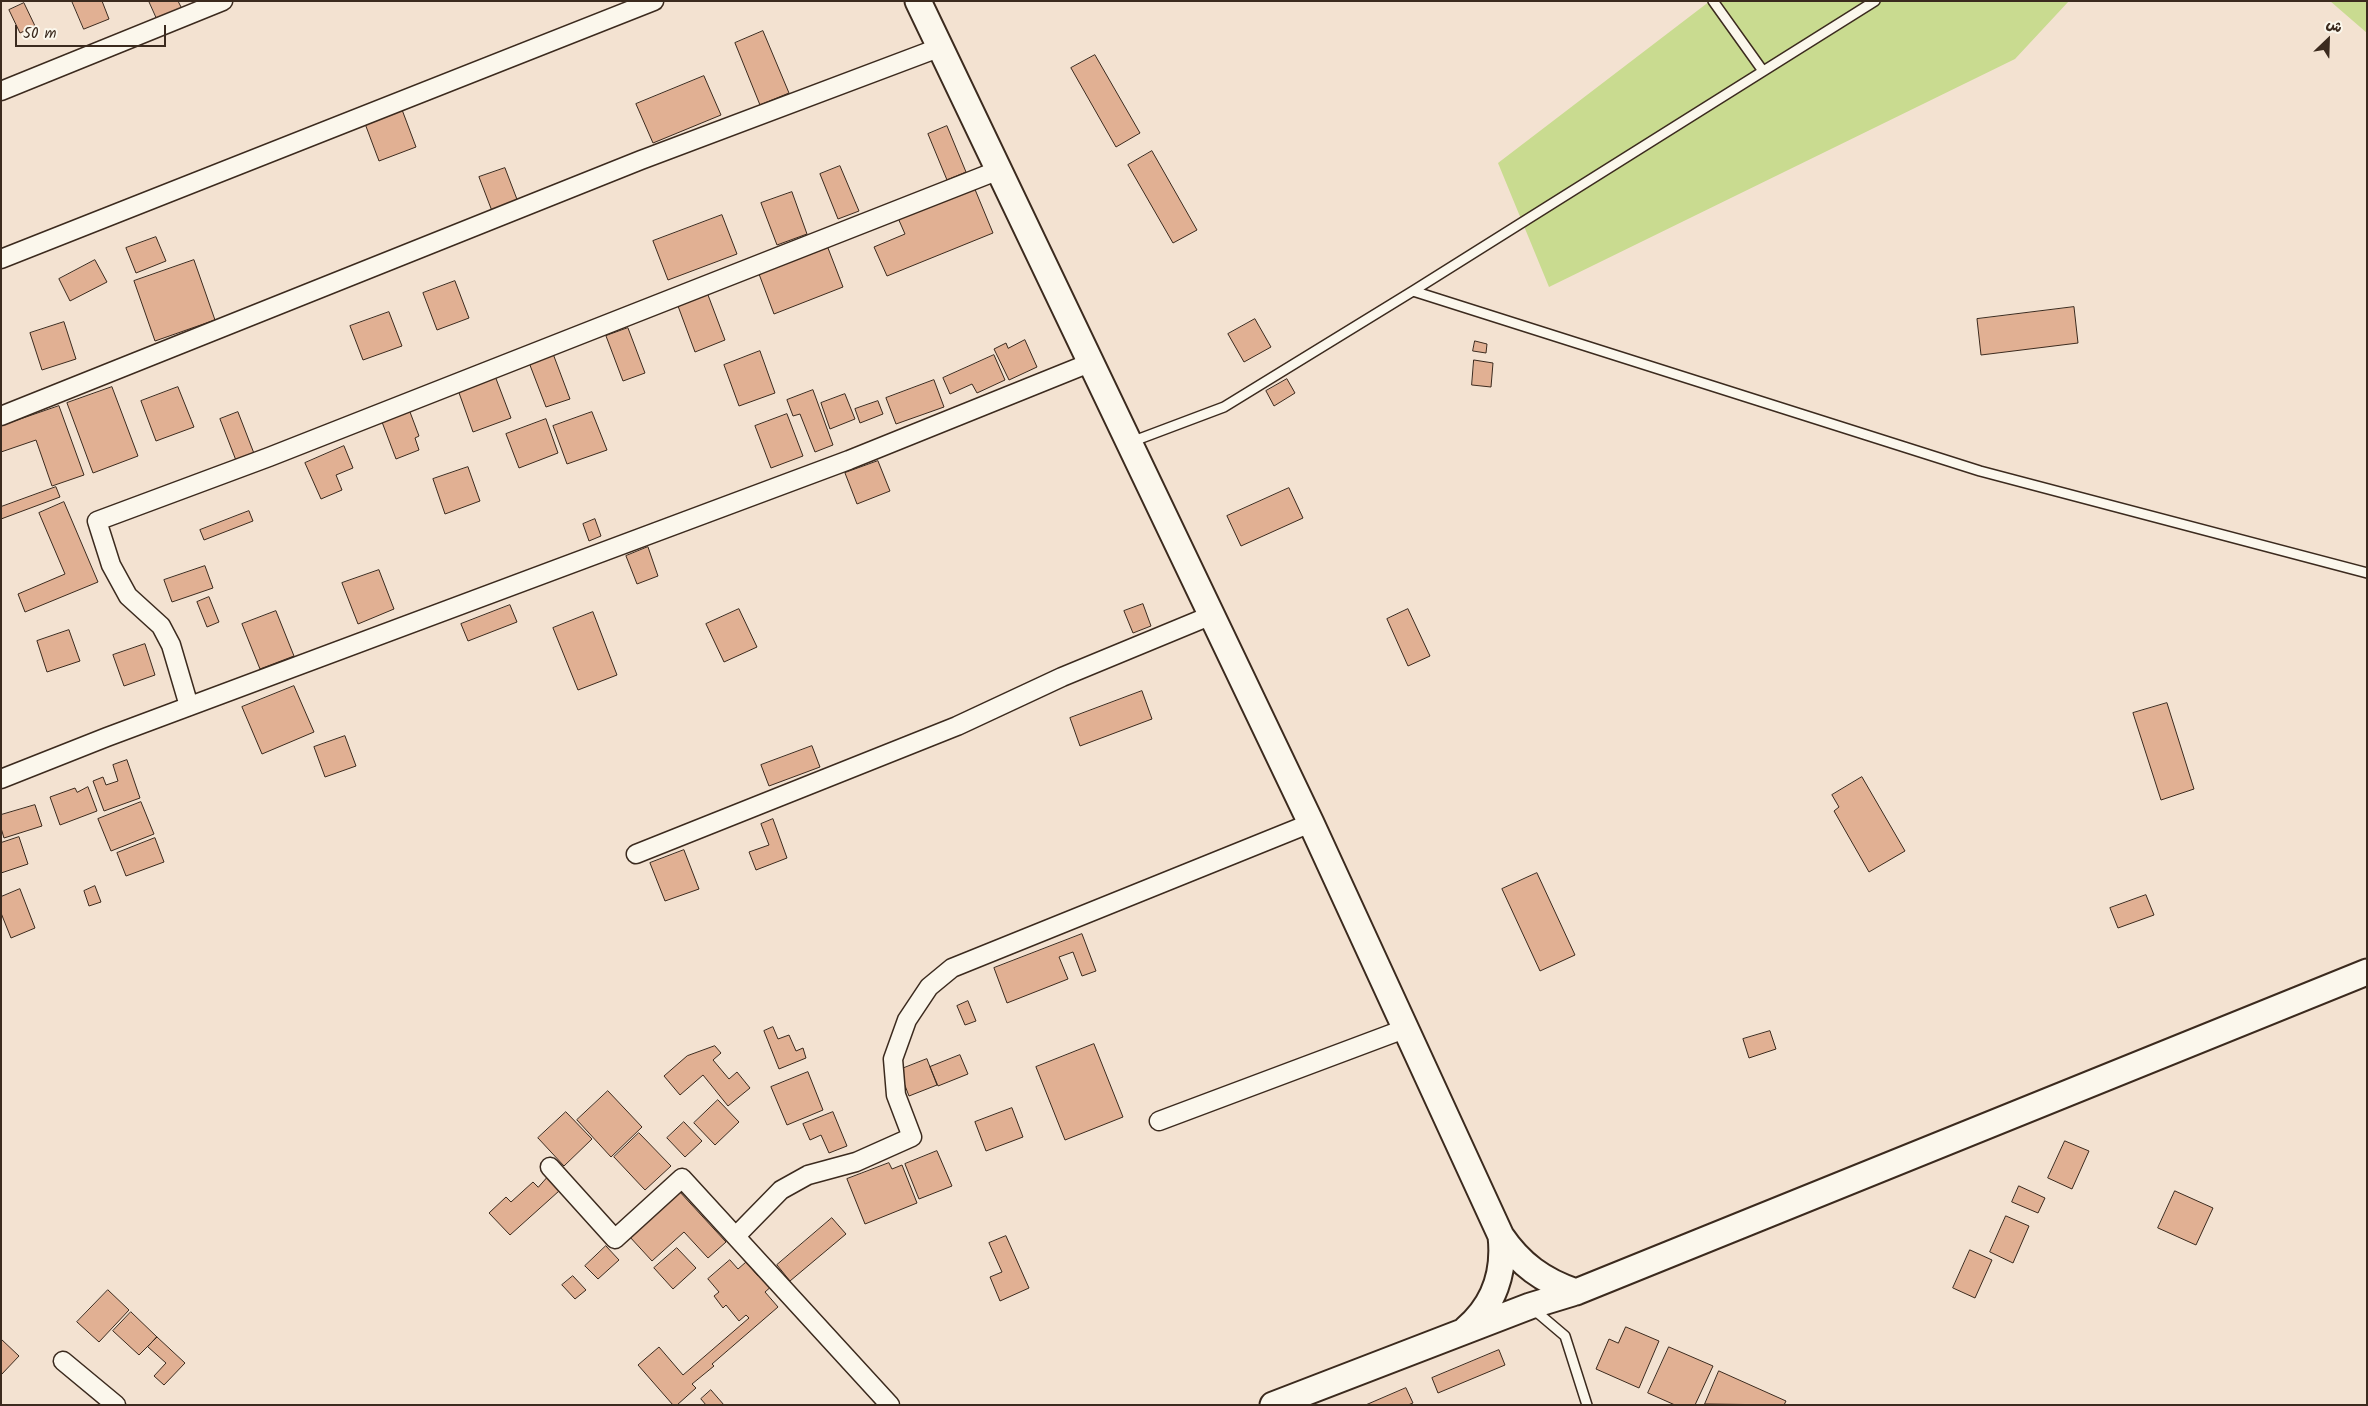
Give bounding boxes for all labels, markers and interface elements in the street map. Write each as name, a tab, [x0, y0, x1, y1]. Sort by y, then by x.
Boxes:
text: ش	[2323, 13, 2346, 39]
scale bar	[18, 15, 169, 47]
north arrow	[2303, 15, 2353, 65]
text: 50 m	[23, 22, 57, 46]

